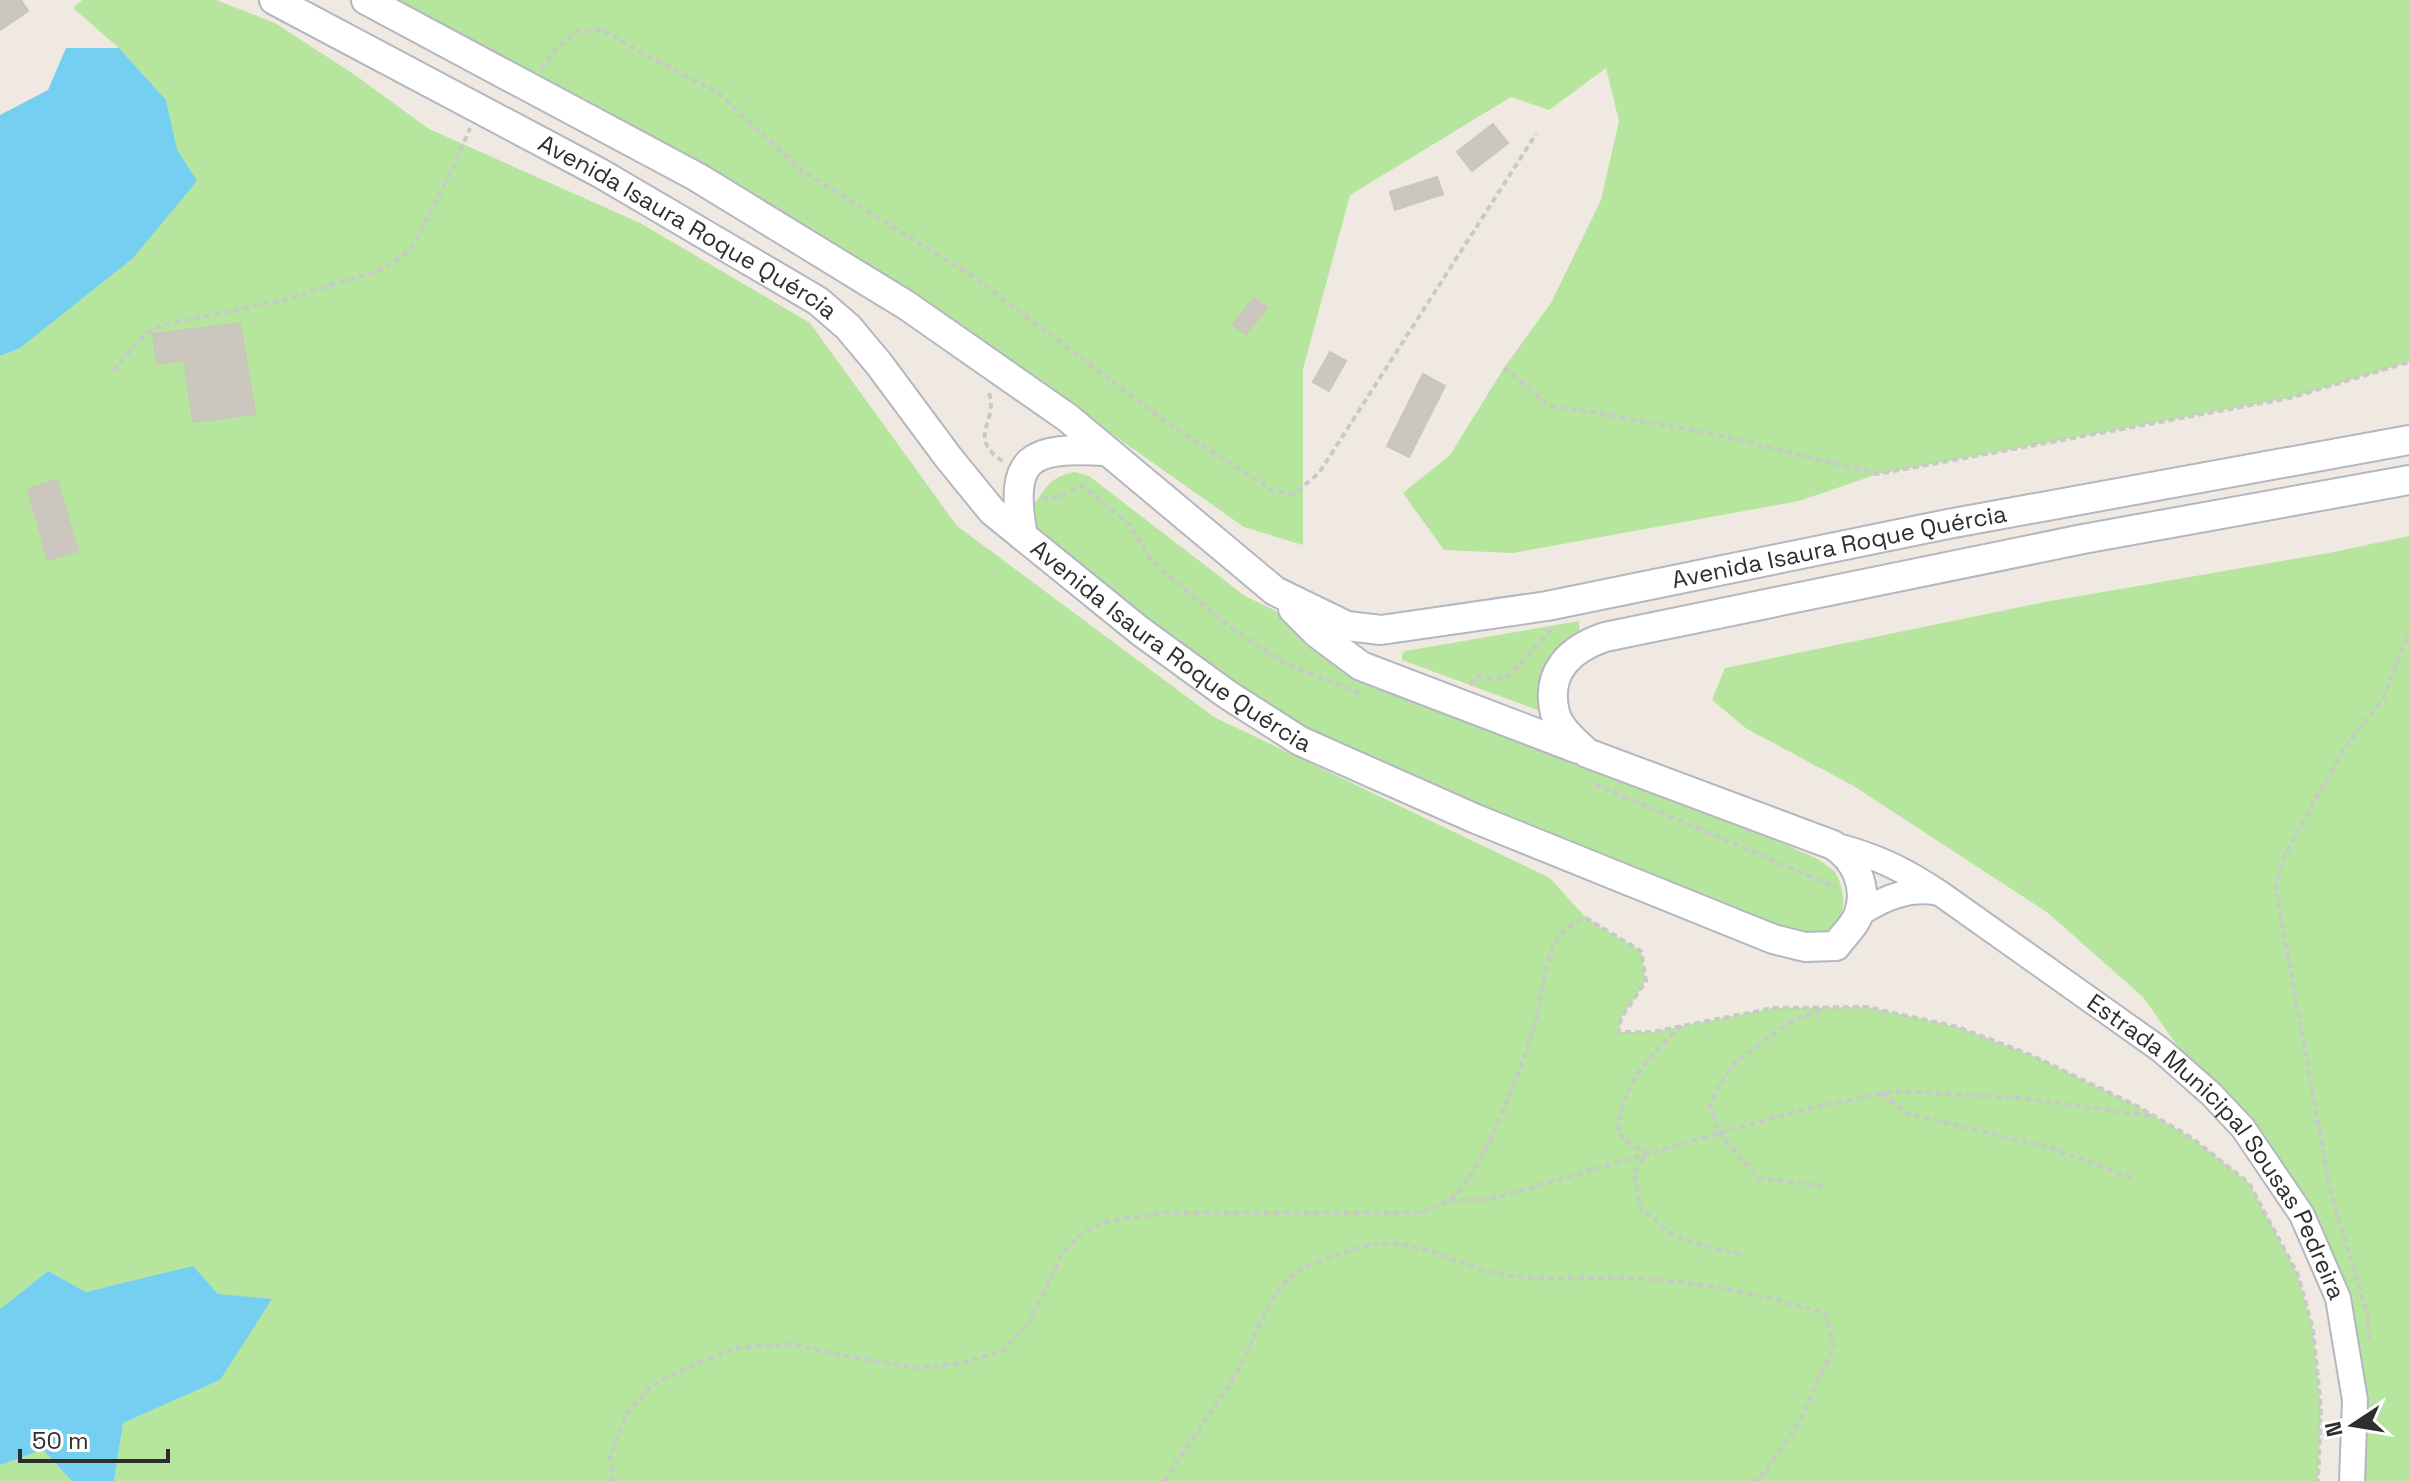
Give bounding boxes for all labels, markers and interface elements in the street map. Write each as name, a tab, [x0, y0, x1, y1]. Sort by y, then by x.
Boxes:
street label: Avenida Isaura Roque Quércia	[533, 127, 844, 326]
street label: Avenida Isaura Roque Quércia	[1669, 498, 2009, 595]
street label: Avenida Isaura Roque Quércia	[1025, 533, 1316, 759]
street label: Estrada Municipal Sousas Pedreira	[2081, 986, 2353, 1304]
north arrow	[2313, 1385, 2393, 1465]
scale bar	[20, 1413, 168, 1463]
text: N	[2318, 1419, 2349, 1439]
text: 50 m	[32, 1425, 89, 1456]

